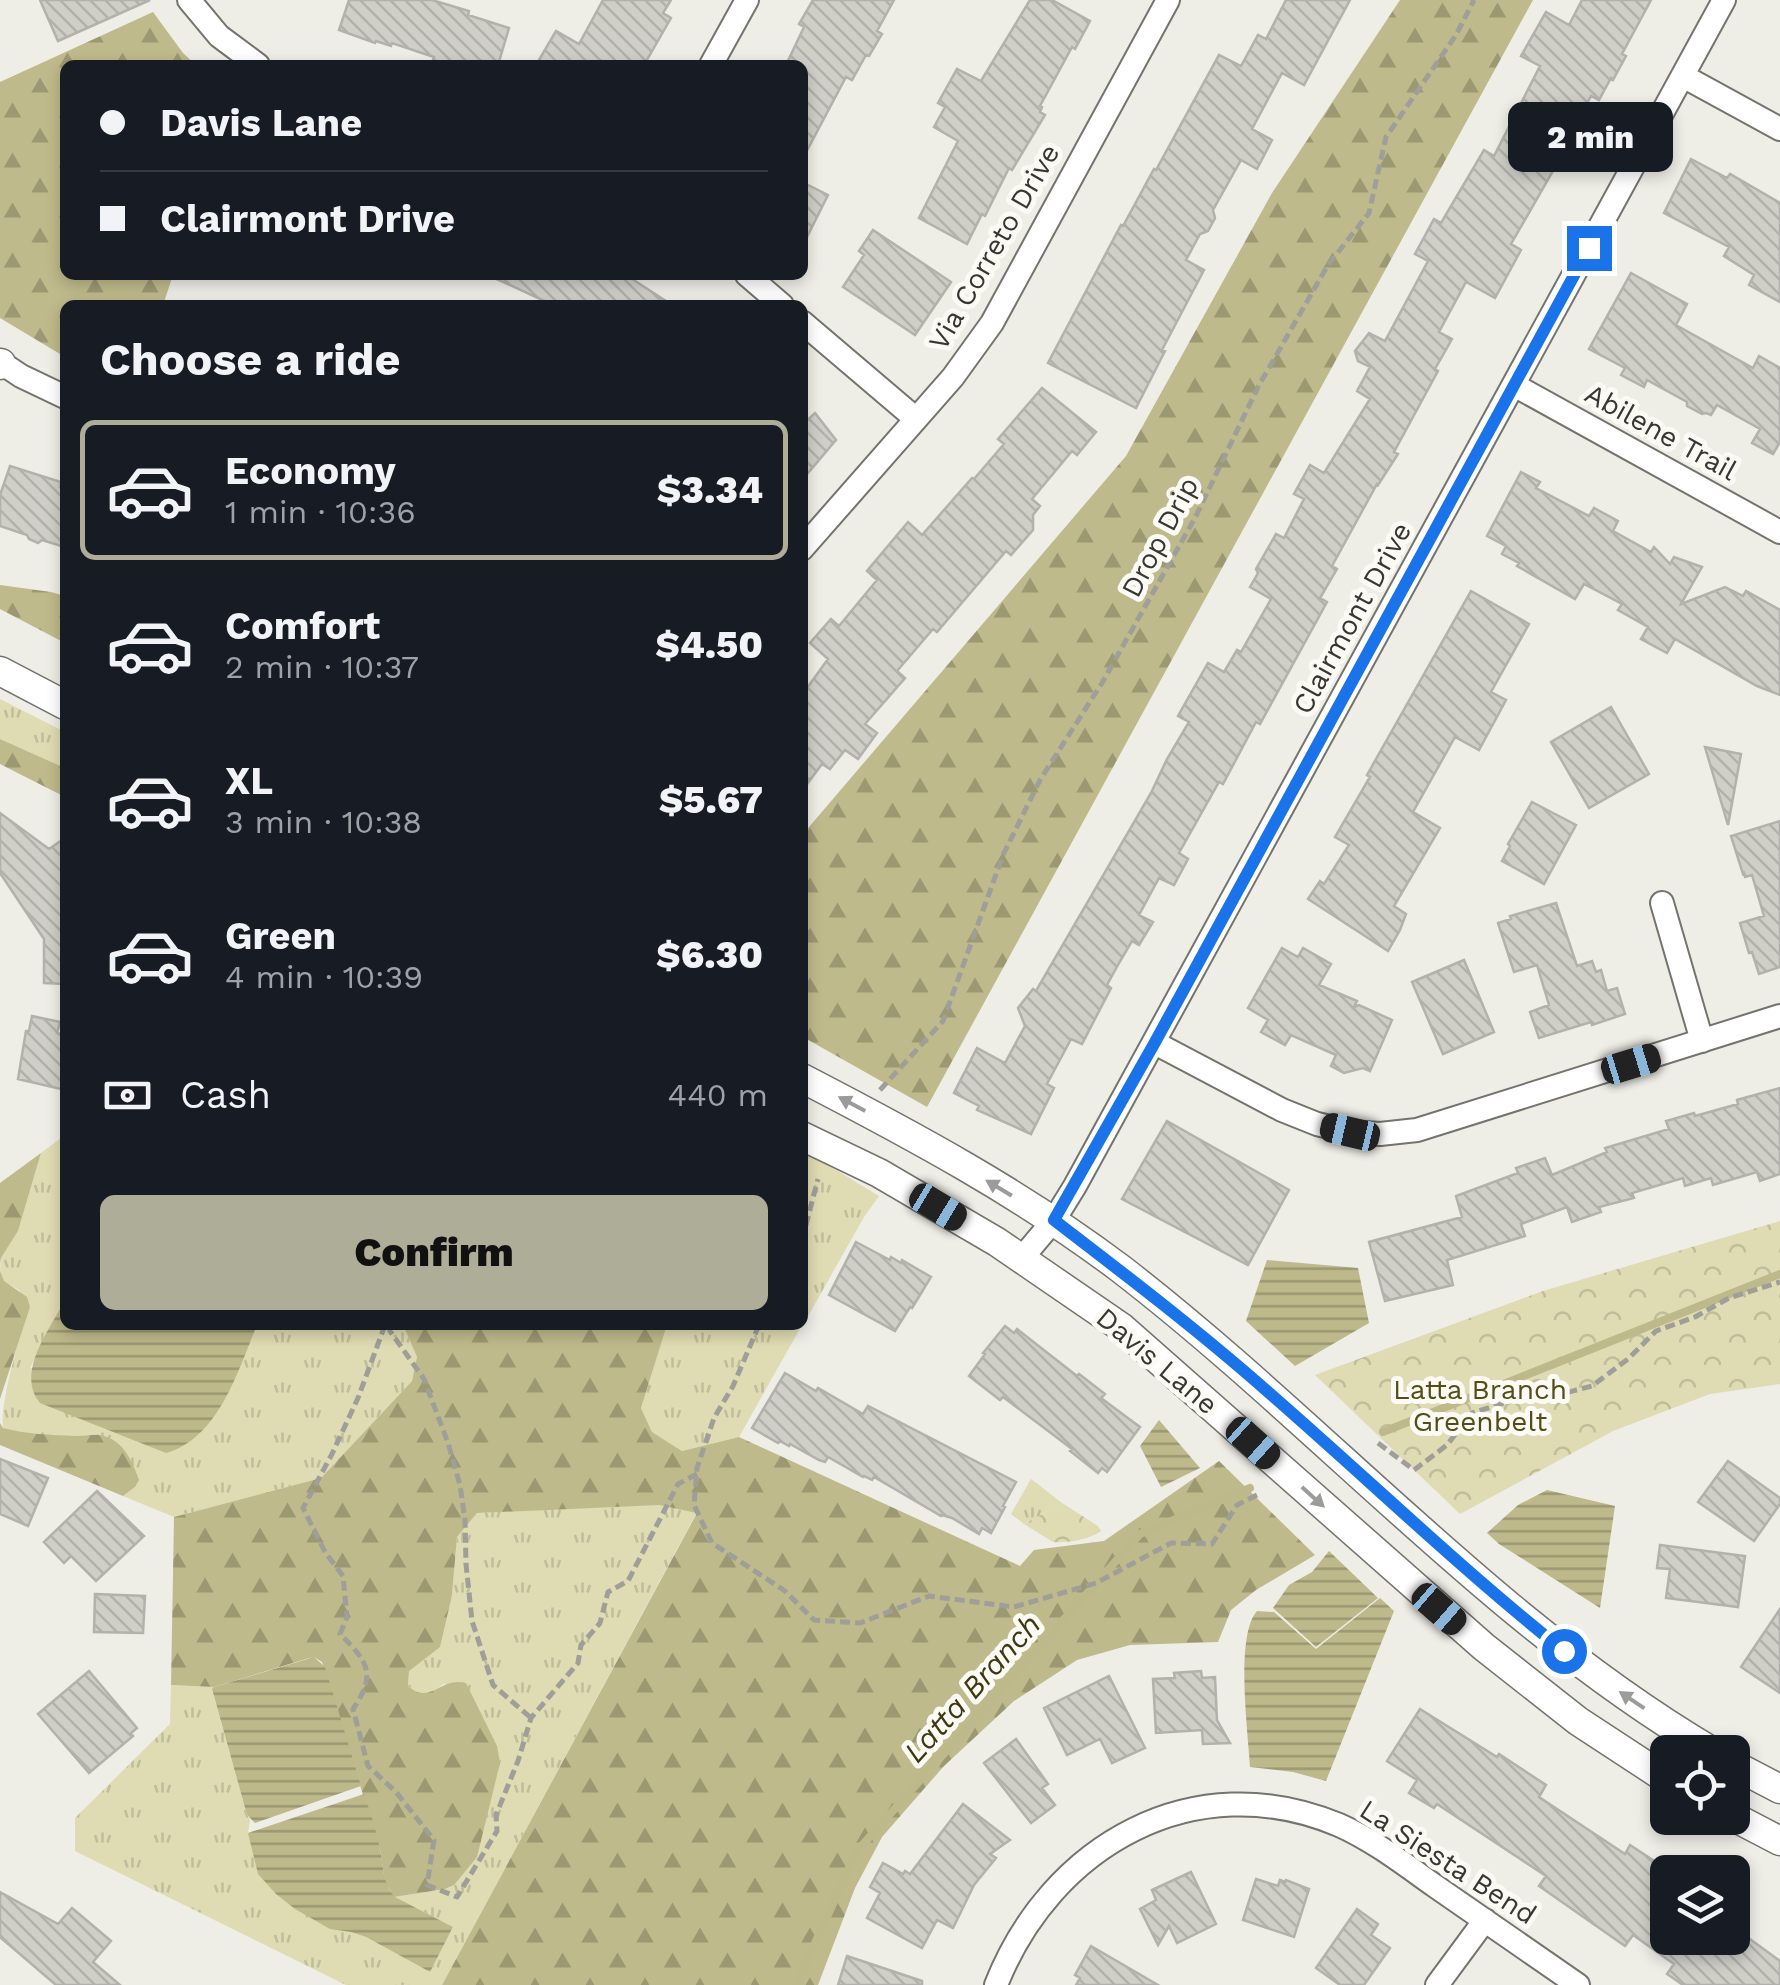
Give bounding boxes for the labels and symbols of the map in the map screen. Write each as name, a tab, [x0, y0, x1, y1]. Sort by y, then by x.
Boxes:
callout: 2 min	[1506, 103, 1672, 173]
street label: Via Correto Drive	[922, 138, 1066, 356]
route end	[1567, 226, 1612, 271]
street label: Abilene Trail	[1579, 377, 1743, 487]
street label: Drop Drip	[1115, 471, 1205, 603]
street label: Clairmont Drive	[1286, 516, 1418, 720]
car	[1598, 1041, 1664, 1087]
one-way arrow	[838, 1096, 867, 1113]
car	[1317, 1111, 1383, 1153]
car	[905, 1179, 971, 1235]
one-way arrow	[985, 1180, 1013, 1197]
street label: Davis Lane	[1090, 1301, 1224, 1421]
park label: Latta Branch Greenbelt	[1393, 1373, 1567, 1438]
car	[1221, 1412, 1285, 1474]
one-way arrow	[1301, 1485, 1325, 1508]
car	[1407, 1578, 1471, 1640]
water label: Latta Branch	[896, 1607, 1048, 1769]
route start	[1542, 1629, 1587, 1674]
one-way arrow	[1618, 1691, 1645, 1709]
street label: La Siesta Bend	[1354, 1793, 1542, 1931]

